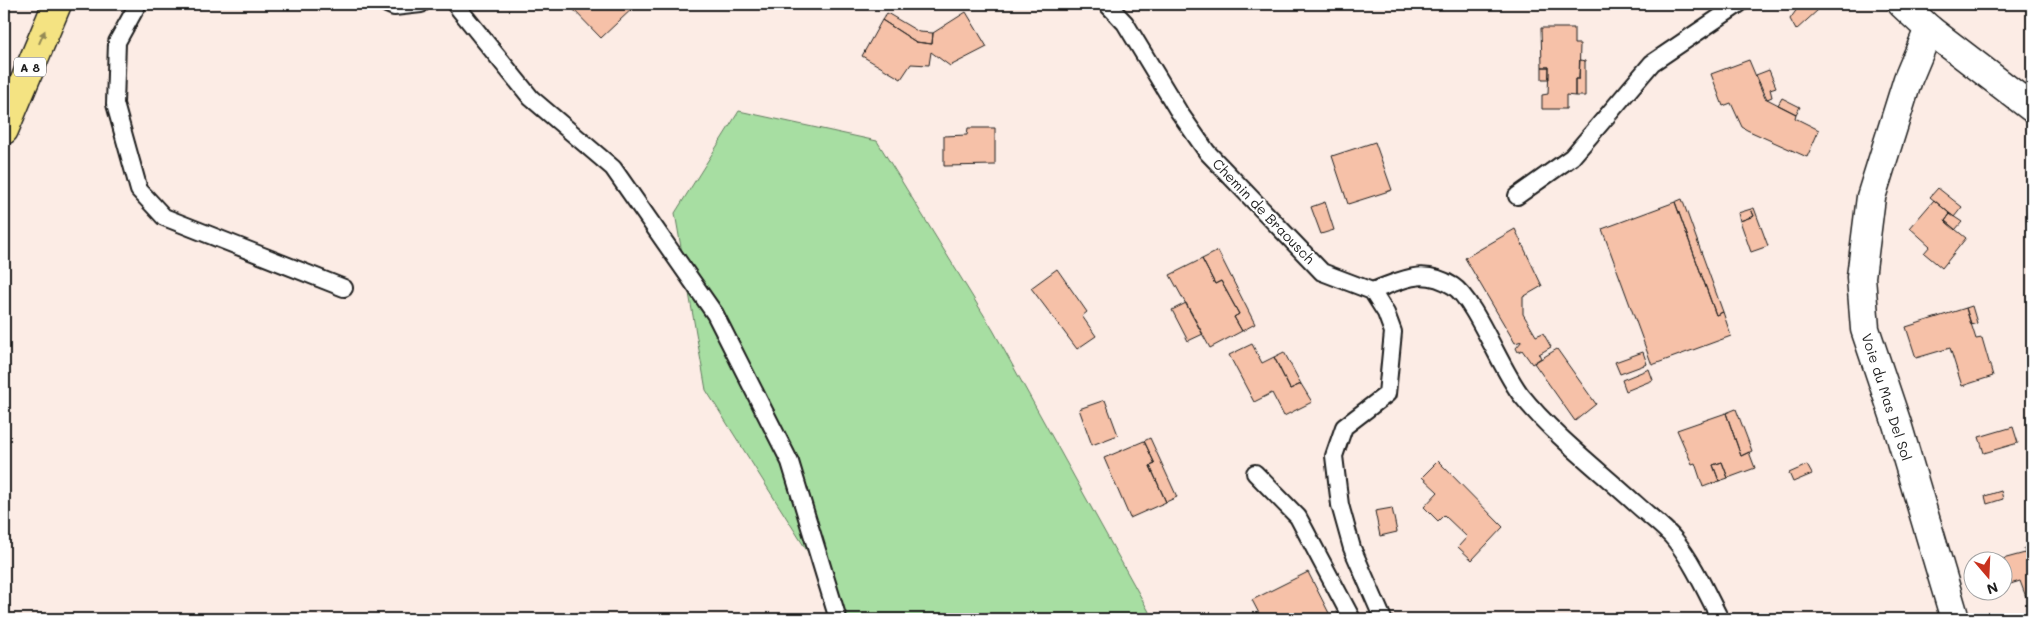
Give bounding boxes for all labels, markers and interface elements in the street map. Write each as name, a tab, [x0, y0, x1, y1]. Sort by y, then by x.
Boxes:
one-way arrow	[39, 30, 47, 44]
road number: A 8	[14, 58, 46, 76]
street label: Chemin de Braousch	[1209, 154, 1319, 268]
street label: Voie du Mas Del Sol	[1857, 331, 1917, 463]
north arrow	[1964, 550, 2014, 600]
text: N	[1984, 578, 2001, 599]

